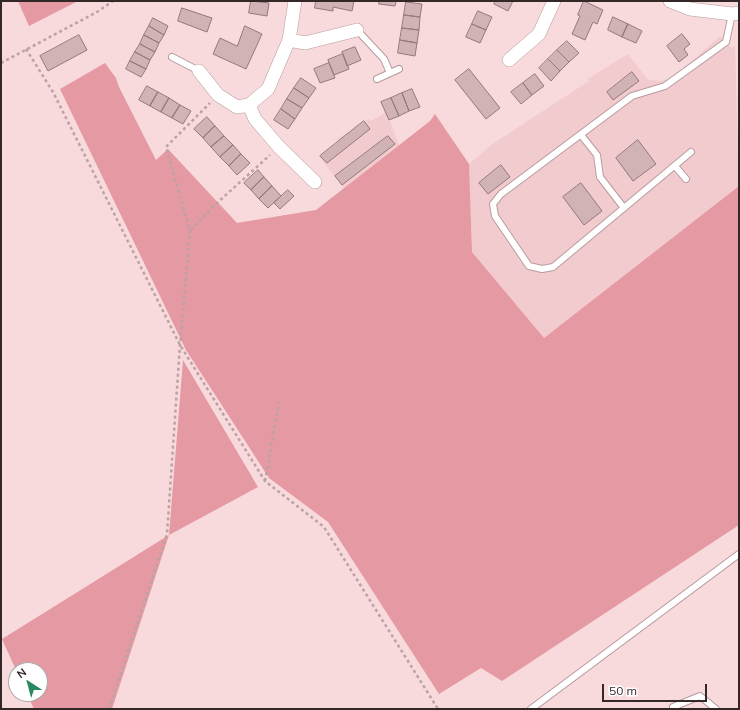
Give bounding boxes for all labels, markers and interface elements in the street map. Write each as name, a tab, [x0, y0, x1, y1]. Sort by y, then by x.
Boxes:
north arrow	[8, 662, 48, 702]
text: N	[14, 665, 29, 681]
scale bar	[604, 676, 709, 702]
text: 50 m	[609, 683, 637, 698]

